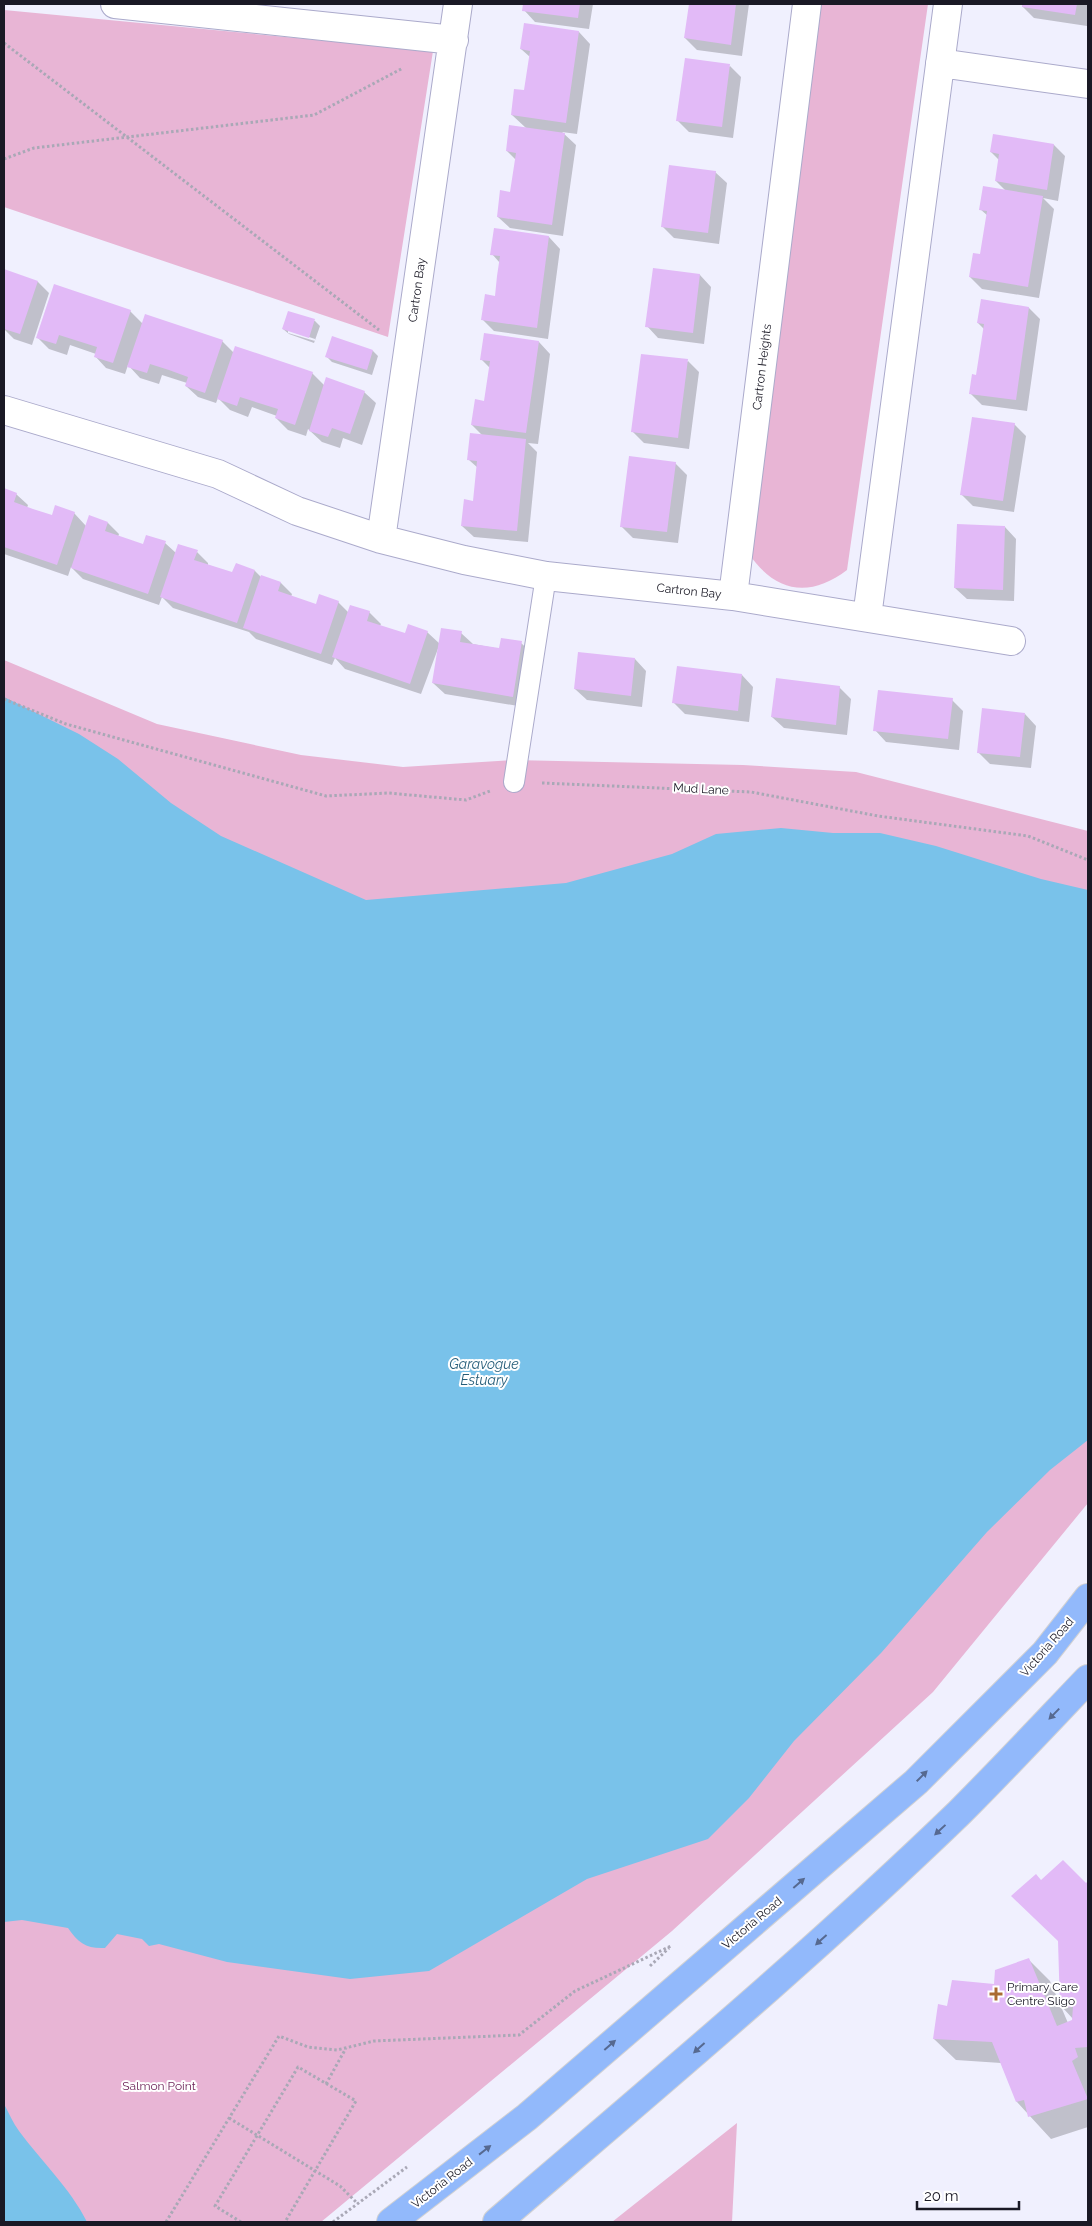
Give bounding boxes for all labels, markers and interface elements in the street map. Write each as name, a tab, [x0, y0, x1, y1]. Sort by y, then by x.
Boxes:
street label: Cartron Bay	[406, 256, 429, 323]
street label: Cartron Heights	[750, 323, 774, 411]
street label: Cartron Bay	[656, 581, 723, 601]
street label: Mud Lane	[673, 781, 729, 797]
water label: Garavogue Estuary	[449, 1356, 519, 1388]
street label: Victoria Road	[1018, 1615, 1076, 1679]
one-way arrow	[1048, 1708, 1060, 1720]
one-way arrow	[916, 1770, 928, 1782]
one-way arrow	[934, 1824, 946, 1836]
one-way arrow	[793, 1877, 806, 1888]
street label: Victoria Road	[719, 1894, 785, 1952]
one-way arrow	[814, 1935, 827, 1946]
place label: Primary Care Centre Sligo	[1007, 1980, 1078, 2008]
marker: Primary Care Centre Sligo	[989, 1987, 1003, 2001]
one-way arrow	[603, 2040, 616, 2051]
one-way arrow	[693, 2043, 706, 2054]
park label: Salmon Point	[122, 2079, 196, 2093]
one-way arrow	[478, 2144, 491, 2155]
street label: Victoria Road	[409, 2155, 475, 2211]
scale bar	[917, 2178, 1020, 2210]
text: 20 m	[924, 2187, 959, 2205]

